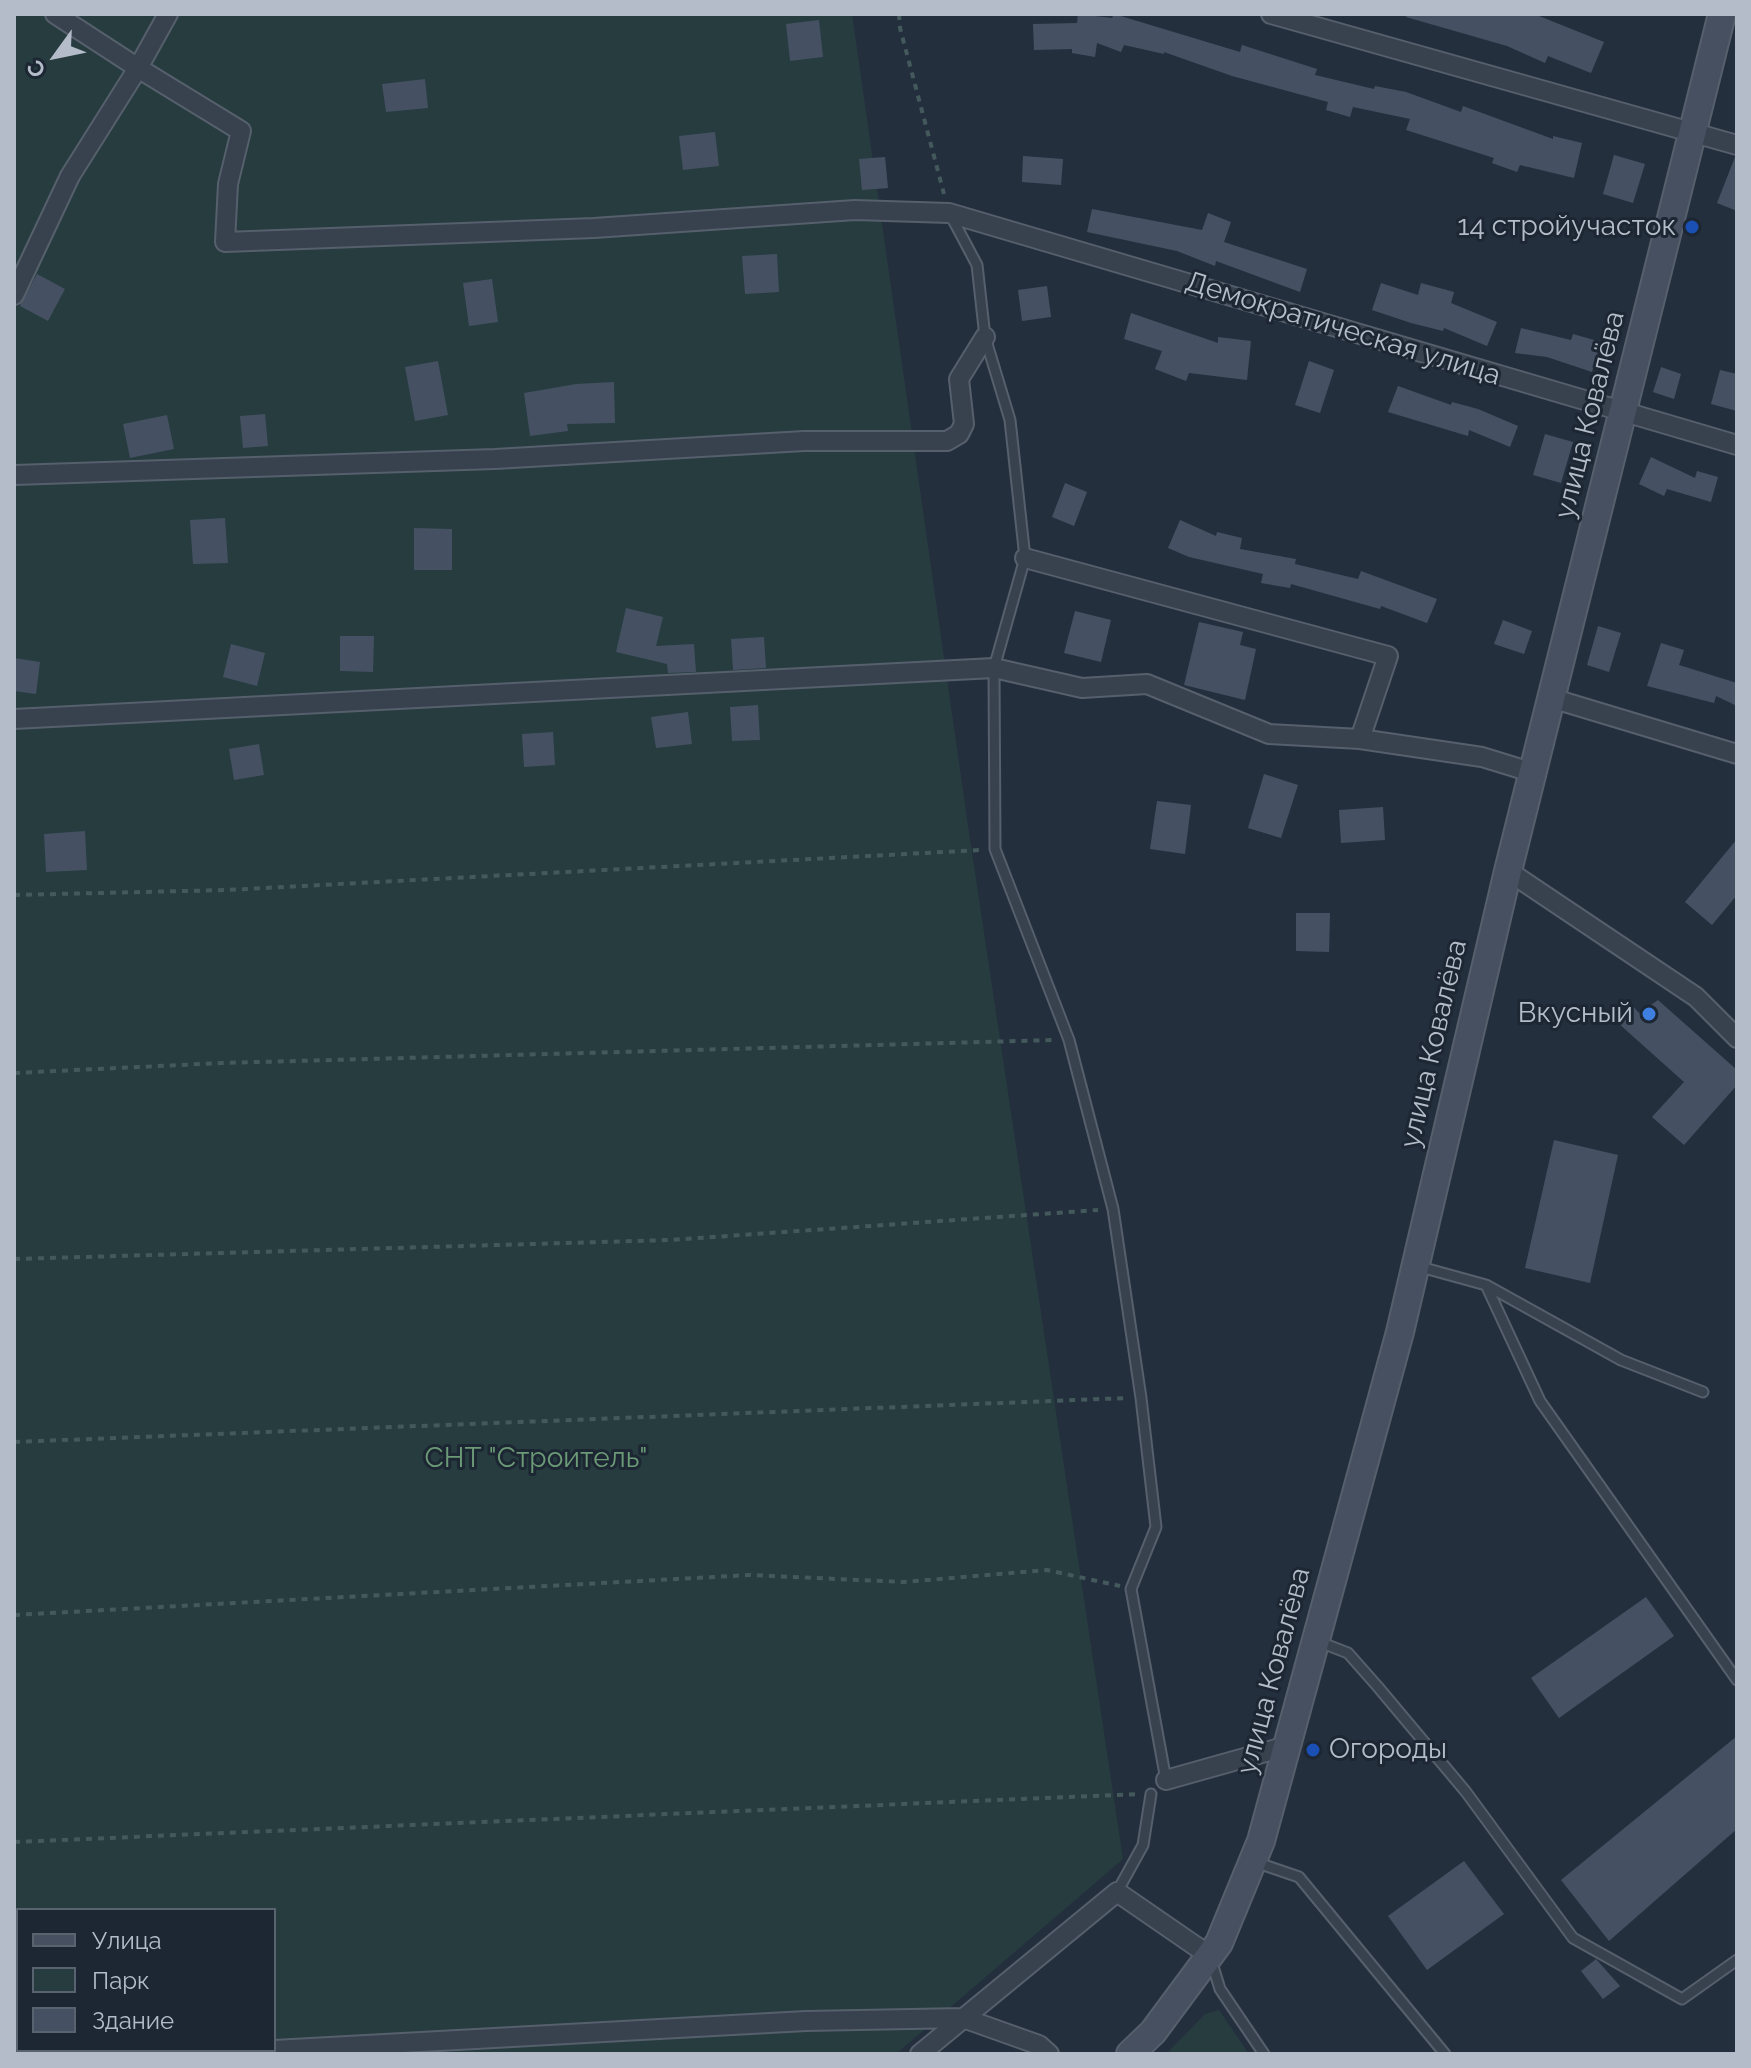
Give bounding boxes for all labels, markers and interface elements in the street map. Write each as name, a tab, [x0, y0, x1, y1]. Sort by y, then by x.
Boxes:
north arrow	[16, 16, 96, 96]
text: С	[21, 56, 51, 82]
place label: 14 стройучасток	[1457, 210, 1676, 244]
marker: 14 стройучасток	[1683, 218, 1701, 236]
street label: Демократическая улица	[1182, 265, 1504, 393]
street label: улица Ковалёва	[1548, 308, 1632, 522]
street label: улица Ковалёва	[1394, 937, 1474, 1151]
place label: Вкусный	[1518, 997, 1633, 1031]
marker: Вкусный	[1640, 1005, 1658, 1023]
park label: СНТ "Строитель"	[425, 1442, 647, 1476]
street label: улица Ковалёва	[1230, 1564, 1318, 1778]
place label: Огороды	[1329, 1733, 1447, 1767]
marker: Огороды	[1304, 1741, 1322, 1759]
legend	[16, 1908, 276, 2052]
text: Улица	[92, 1926, 162, 1955]
text: Парк	[92, 1966, 150, 1995]
text: Здание	[92, 2006, 174, 2035]

